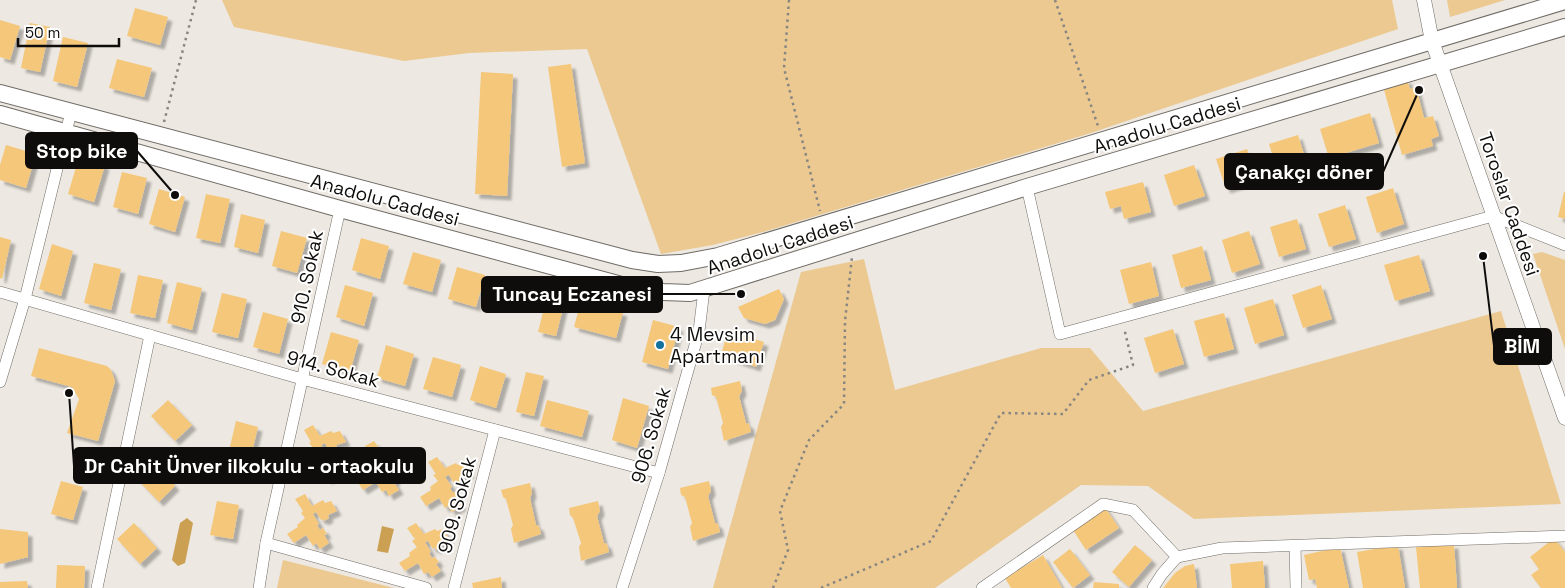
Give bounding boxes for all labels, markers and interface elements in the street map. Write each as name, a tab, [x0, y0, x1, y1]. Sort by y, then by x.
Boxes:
scale bar	[18, 15, 119, 47]
text: 50 m	[25, 23, 60, 42]
street label: Anadolu Caddesi	[1090, 91, 1244, 159]
street label: Toroslar Caddesi	[1473, 129, 1545, 279]
callout: Stop bike	[26, 133, 137, 168]
text: Stop bike	[36, 138, 128, 164]
callout: Çanakçı döner	[1225, 154, 1383, 189]
text: Çanakçı döner	[1235, 159, 1373, 185]
street label: Anadolu Caddesi	[308, 168, 462, 232]
street label: Anadolu Caddesi	[704, 210, 856, 280]
street label: 910. Sokak	[285, 228, 329, 326]
callout: Tuncay Eczanesi	[482, 277, 662, 312]
text: Tuncay Eczanesi	[492, 281, 652, 307]
place label: 4 Mevsim Apartmanı	[670, 322, 765, 369]
callout: BİM	[1494, 329, 1551, 364]
text: BİM	[1504, 333, 1540, 359]
marker: 4 Mevsim Apartmanı	[654, 339, 666, 351]
street label: 914. Sokak	[284, 345, 382, 393]
street label: 906. Sokak	[625, 384, 677, 486]
callout: Dr Cahit Ünver ilkokulu - ortaokulu	[74, 448, 425, 483]
text: Dr Cahit Ünver ilkokulu - ortaokulu	[84, 453, 414, 479]
street label: 909. Sokak	[432, 454, 482, 556]

